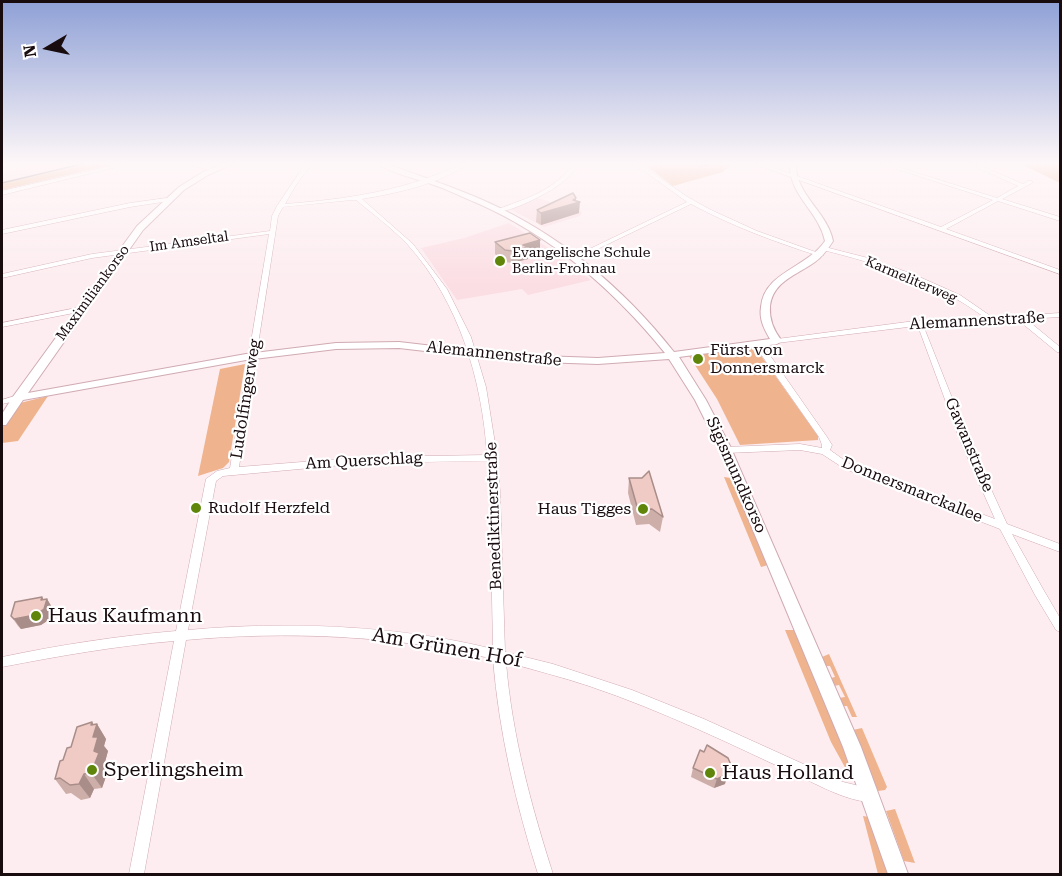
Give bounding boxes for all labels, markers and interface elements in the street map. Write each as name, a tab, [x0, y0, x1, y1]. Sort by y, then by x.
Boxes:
north arrow	[18, 18, 78, 78]
text: N	[19, 43, 40, 58]
street label: Im Amseltal	[148, 228, 230, 256]
street label: Maximiliankorso	[53, 242, 133, 344]
place label: Evangelische Schule Berlin-Frohnau	[512, 245, 650, 278]
street label: Karmeliterweg	[863, 253, 959, 307]
marker: Evangelische Schule Berlin-Frohnau	[493, 254, 507, 268]
street label: Alemannenstraße	[909, 308, 1045, 334]
street label: Alemannenstraße	[426, 337, 562, 371]
street label: Ludolfingerweg	[227, 338, 265, 460]
place label: Fürst von Donnersmarck	[710, 340, 825, 378]
marker: Fürst von Donnersmarck	[691, 352, 705, 366]
street label: Gawanstraße	[941, 395, 997, 495]
street label: Sigismundkorso	[702, 414, 770, 536]
street label: Benediktinerstraße	[482, 441, 506, 591]
street label: Am Querschlag	[305, 448, 423, 474]
street label: Donnersmarckallee	[839, 453, 985, 527]
place label: Rudolf Herzfeld	[208, 498, 330, 518]
place label: Haus Tigges	[537, 499, 631, 519]
marker: Rudolf Herzfeld	[189, 501, 203, 515]
marker: Haus Tigges	[636, 502, 650, 516]
place label: Haus Kaufmann	[48, 604, 202, 628]
marker: Haus Kaufmann	[29, 609, 43, 623]
street label: Am Grünen Hof	[370, 623, 524, 673]
place label: Sperlingsheim	[104, 758, 243, 782]
place label: Haus Holland	[722, 761, 854, 785]
marker: Sperlingsheim	[85, 763, 99, 777]
marker: Haus Holland	[703, 766, 717, 780]

